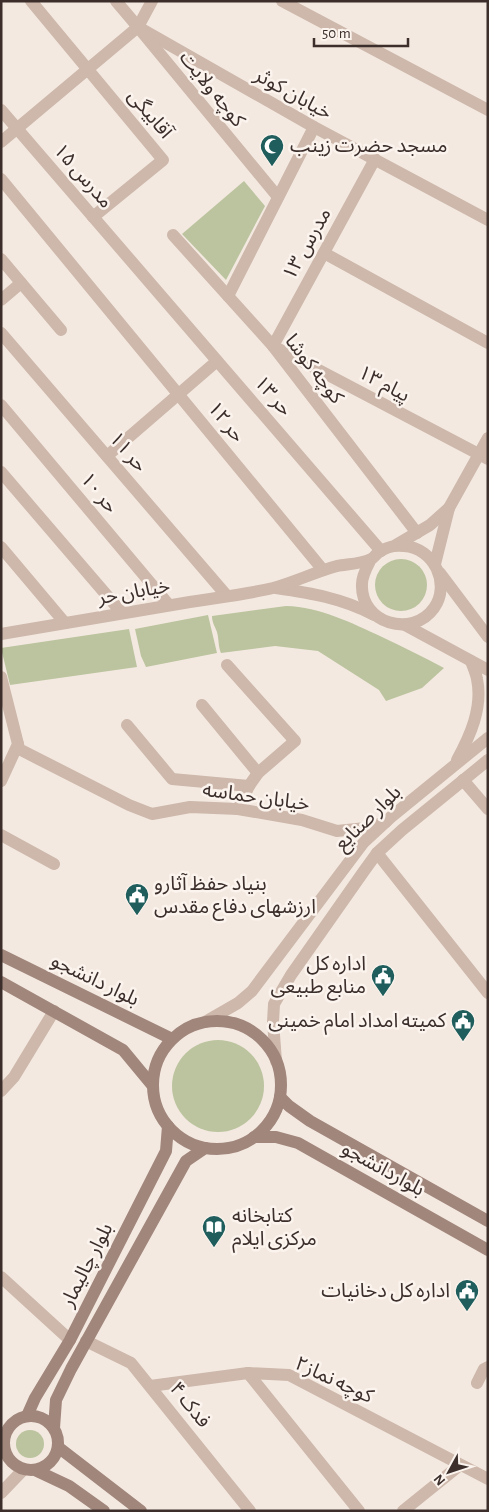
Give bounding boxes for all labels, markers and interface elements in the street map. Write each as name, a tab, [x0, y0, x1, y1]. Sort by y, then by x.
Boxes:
scale bar	[314, 15, 408, 47]
text: 50 m	[322, 26, 351, 41]
street label: کوچه ولایت	[174, 47, 249, 132]
street label: خیابان کوثر	[250, 64, 335, 124]
street label: آقابیگی	[123, 85, 178, 144]
mosque icon: مسجد حضرت زینب	[259, 133, 285, 167]
place label: مسجد حضرت زینب	[290, 136, 447, 157]
street label: مدرس ۱۵	[49, 140, 116, 213]
street label: مدرس ۱۳	[279, 205, 336, 284]
street label: کوچه کوشا	[279, 331, 347, 409]
street label: پیام ۱۳	[353, 362, 413, 409]
street label: ۱۳ حر	[250, 372, 296, 421]
street label: حر ۱۲	[203, 398, 248, 447]
street label: حر ۱۱	[105, 428, 151, 477]
street label: حر ۱۰	[76, 469, 121, 518]
street label: خیابان حر	[95, 576, 172, 609]
street label: خیابان حماسه	[201, 780, 311, 815]
street label: بلوار صنایع	[331, 782, 408, 857]
place label: بنیاد حفظ آثارو ارزشهای دفاع مقدس	[154, 873, 316, 921]
public building icon: بنیاد حفظ آثارو ارزشهای دفاع مقدس	[124, 882, 150, 916]
street label: بلوار دانشجو	[47, 950, 142, 1011]
place label: اداره کل منابع طبیعی	[271, 954, 366, 1001]
public building icon: اداره کل منابع طبیعی	[370, 963, 396, 997]
public building icon: کمیته امداد امام خمینی	[450, 1008, 476, 1042]
place label: کمیته امداد امام خمینی	[268, 1011, 447, 1035]
street label: بلواردانشجو	[338, 1138, 428, 1201]
place label: کتابخانه مرکزی ایلام	[232, 1206, 317, 1253]
library icon: کتابخانه مرکزی ایلام	[201, 1214, 227, 1248]
street label: بلوار چالیمار	[57, 1220, 118, 1312]
public building icon: اداره کل دخانیات	[454, 1278, 480, 1312]
place label: اداره کل دخانیات	[321, 1281, 450, 1302]
street label: کوچه نماز۲	[291, 1353, 377, 1409]
street label: فدک ۴	[166, 1379, 214, 1431]
north arrow	[424, 1447, 474, 1497]
text: N	[431, 1471, 448, 1488]

